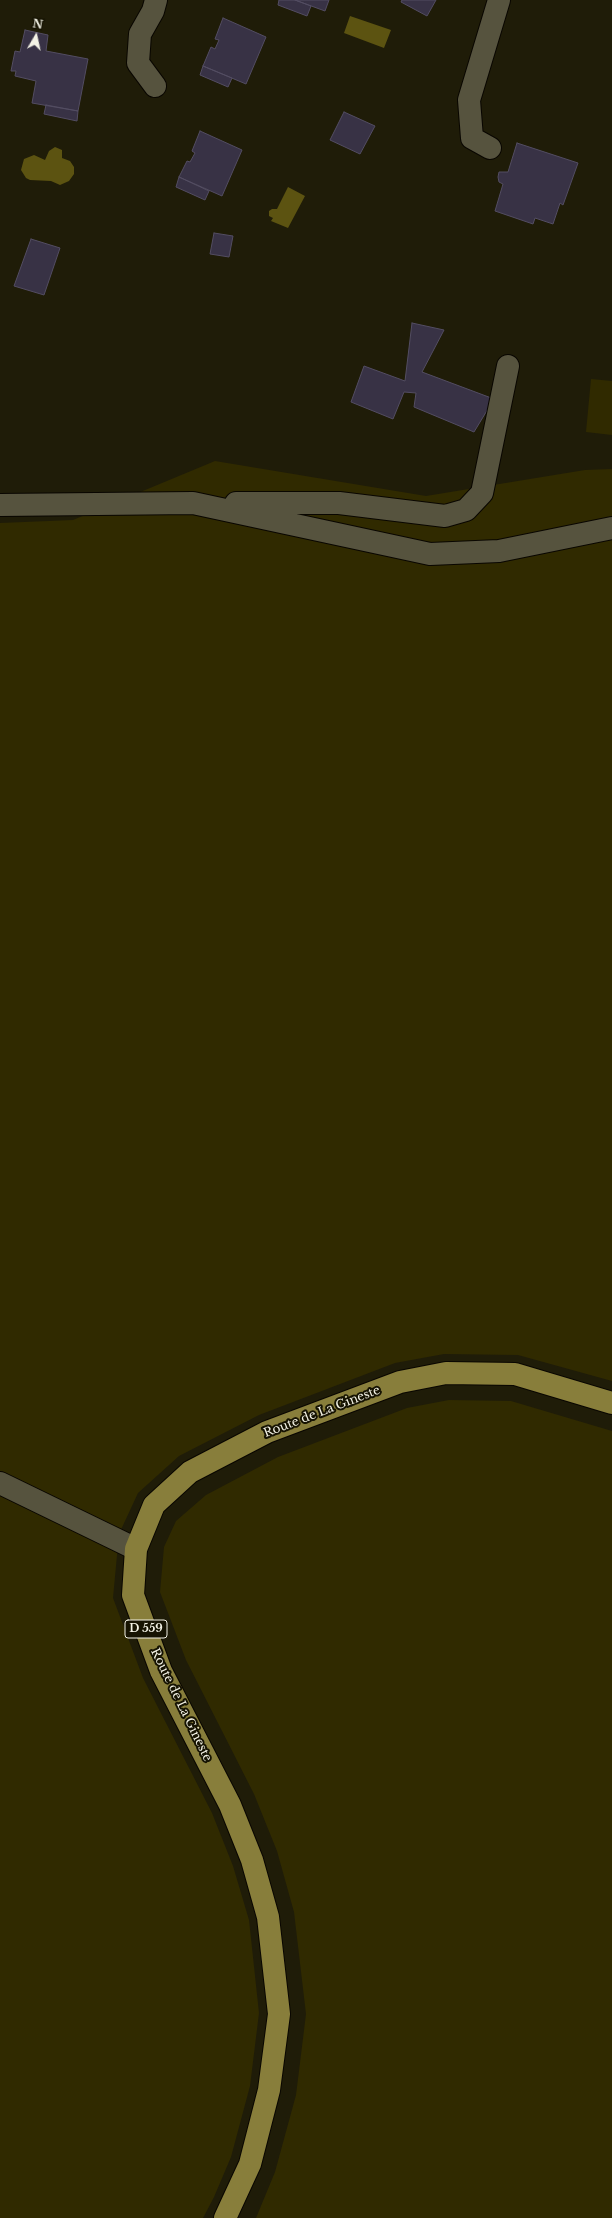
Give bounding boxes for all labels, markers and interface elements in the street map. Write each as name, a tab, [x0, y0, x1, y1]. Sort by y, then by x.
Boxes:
north arrow	[16, 16, 56, 56]
text: N	[32, 16, 44, 32]
street label: Route de La Gineste	[262, 1383, 382, 1441]
road number: D 559	[125, 1620, 167, 1638]
street label: Route de La Gineste	[147, 1646, 215, 1764]

